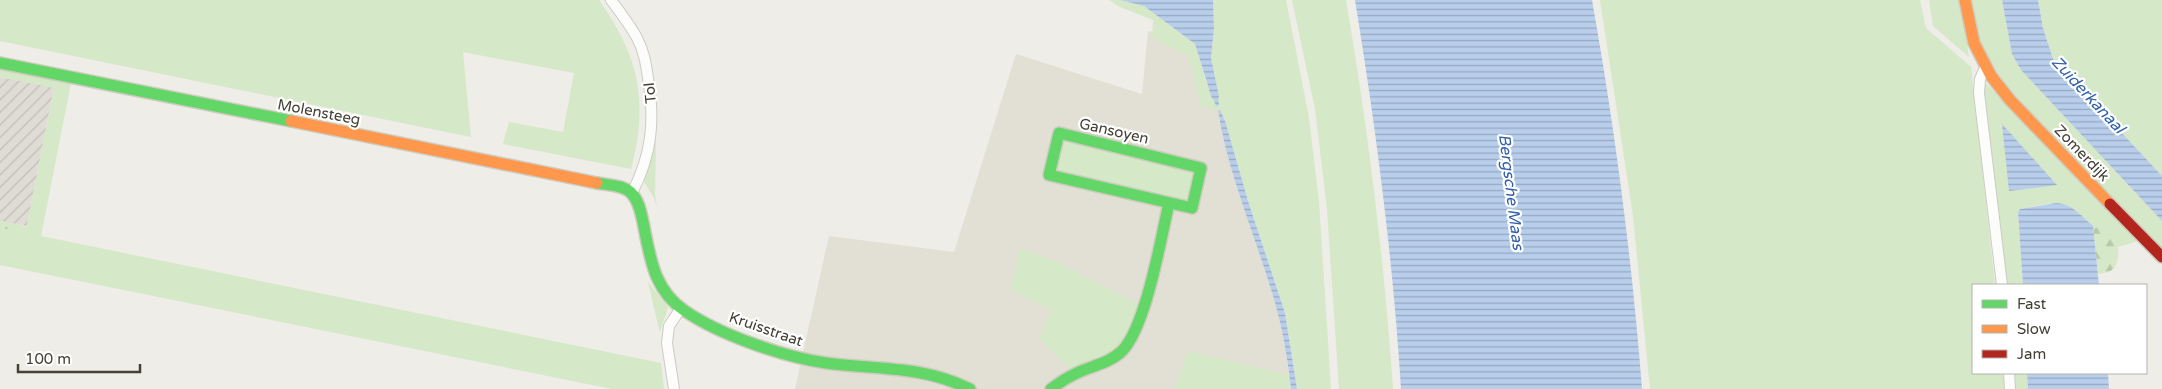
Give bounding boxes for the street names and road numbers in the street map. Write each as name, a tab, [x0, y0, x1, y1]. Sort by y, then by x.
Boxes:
street label: Tol	[640, 82, 660, 104]
street label: Molensteeg	[276, 95, 362, 129]
street label: Gansoyen	[1078, 114, 1150, 148]
street label: Zomerdijk	[2051, 121, 2113, 185]
street label: Kruisstraat	[727, 308, 806, 350]

